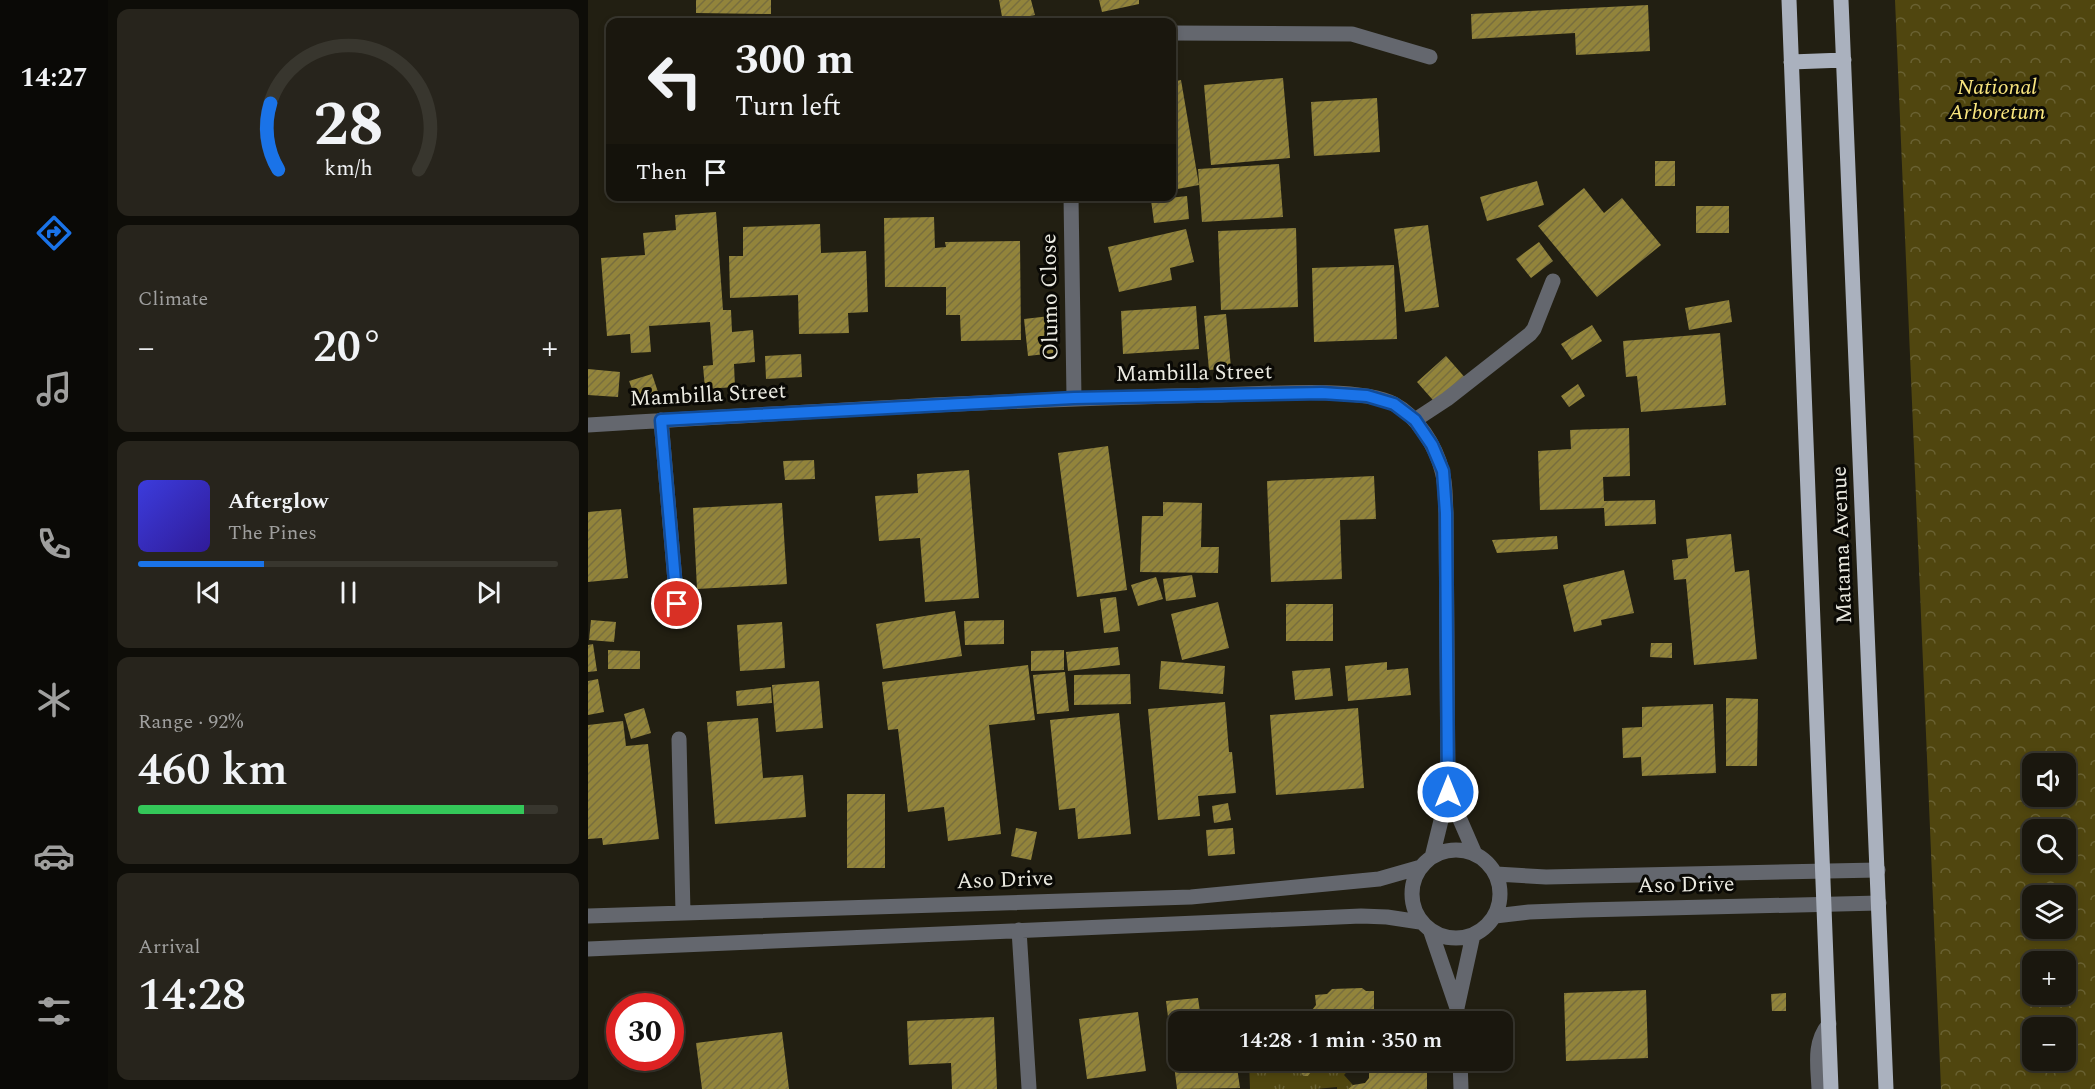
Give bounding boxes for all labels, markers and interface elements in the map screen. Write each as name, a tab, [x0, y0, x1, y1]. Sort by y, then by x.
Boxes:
text: 300 m	[735, 29, 854, 92]
icon: left	[636, 42, 714, 120]
text: 14:27	[20, 57, 88, 99]
park label: National Arboretum	[1948, 71, 2046, 129]
text: 28	[313, 78, 383, 173]
text: Turn left	[735, 86, 841, 128]
text: km/h	[324, 152, 372, 185]
text: Then	[636, 156, 687, 189]
icon: arrive	[699, 156, 732, 189]
icon: directions	[33, 212, 75, 254]
street label: Olumo Close	[1032, 233, 1068, 361]
text: Climate	[138, 284, 208, 314]
text: 20°	[313, 313, 383, 382]
text: −	[138, 323, 155, 373]
text: +	[542, 323, 558, 373]
street label: Mambilla Street	[1115, 355, 1273, 391]
icon: music	[33, 368, 75, 410]
street label: Mambilla Street	[629, 374, 787, 416]
street label: Matama Avenue	[1823, 465, 1861, 625]
text: Afterglow	[228, 485, 328, 518]
text: The Pines	[228, 518, 317, 548]
icon: phone	[33, 523, 75, 565]
icon: previous	[192, 576, 225, 609]
icon: pause	[332, 576, 365, 609]
icon: next	[472, 576, 505, 609]
pin	[651, 578, 702, 629]
icon: arrive	[660, 587, 693, 620]
icon: climate	[33, 679, 75, 721]
text: Range · 92%	[138, 707, 243, 737]
text: 460 km	[138, 736, 288, 805]
map controls	[2022, 753, 2076, 1071]
button: sound	[2022, 753, 2076, 807]
position arrow	[1416, 760, 1480, 824]
button: search	[2022, 819, 2076, 873]
icon: car	[33, 835, 75, 877]
street label: Aso Drive	[956, 862, 1054, 898]
street label: Aso Drive	[1637, 868, 1735, 902]
button: layers	[2022, 885, 2076, 939]
text: Arrival	[138, 932, 200, 962]
button: +	[2022, 951, 2076, 1005]
text: 14:28	[138, 961, 246, 1030]
icon: filters	[33, 990, 75, 1032]
speed limit sign: 30	[606, 993, 684, 1071]
button: −	[2022, 1017, 2076, 1071]
text: 14:28 · 1 min · 350 m	[1239, 1024, 1442, 1057]

